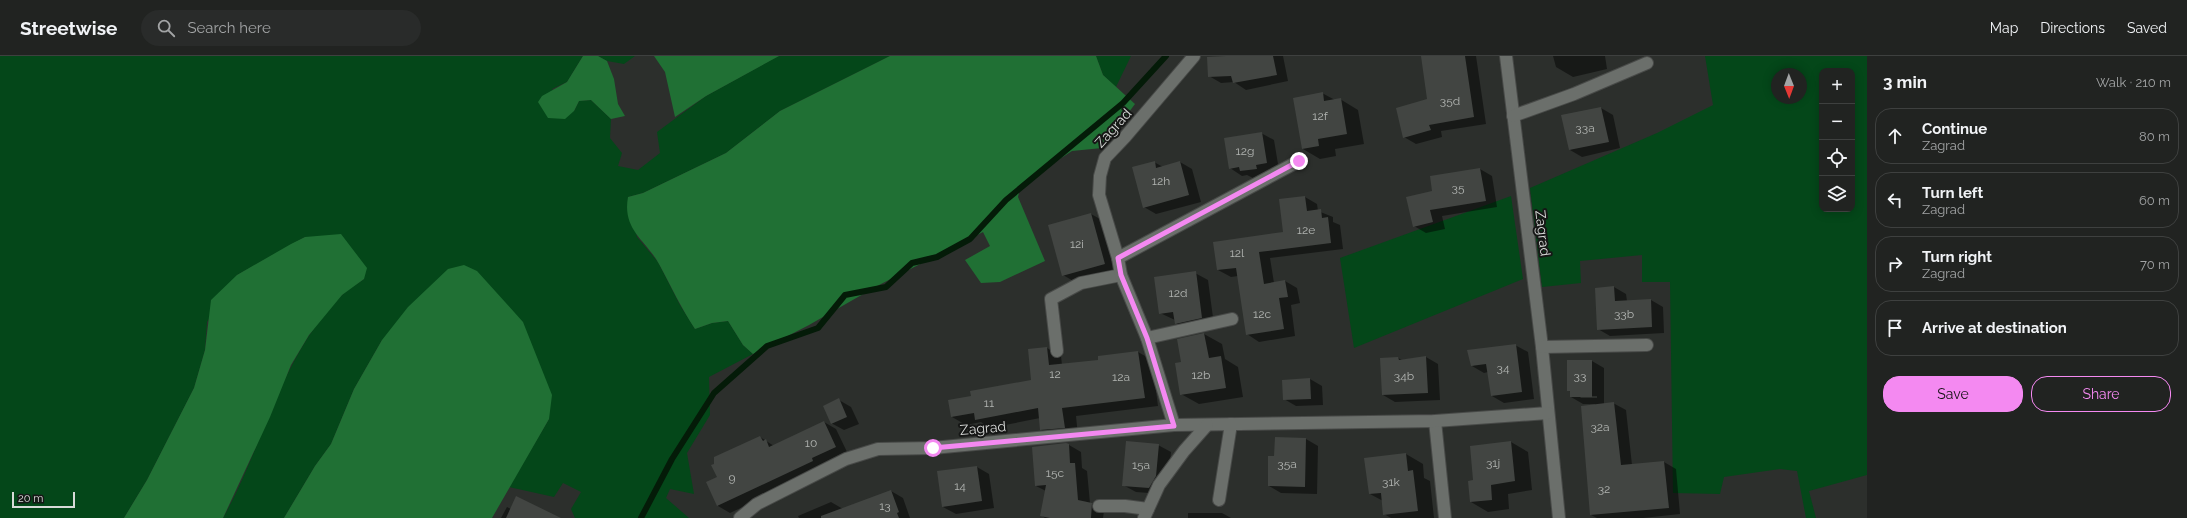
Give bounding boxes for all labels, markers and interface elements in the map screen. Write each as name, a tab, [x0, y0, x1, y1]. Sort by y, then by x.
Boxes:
search box	[141, 10, 421, 46]
text: Streetwise	[20, 17, 117, 39]
icon: search	[155, 17, 177, 39]
text: Search here	[187, 19, 271, 37]
text: Map	[1990, 20, 2018, 36]
text: Directions	[2040, 20, 2105, 36]
text: Saved	[2127, 20, 2167, 36]
north arrow	[1771, 68, 1807, 104]
map controls	[1819, 68, 1855, 212]
button: +	[1819, 68, 1855, 104]
text: 3 min	[1883, 72, 1927, 92]
text: Walk · 210 m	[2096, 75, 2171, 90]
house number: 35d	[1440, 94, 1460, 108]
button: −	[1819, 104, 1855, 140]
street label: Zagrad	[1092, 105, 1134, 151]
house number: 12f	[1312, 109, 1329, 123]
text: Continue	[1922, 120, 1987, 138]
house number: 33a	[1575, 121, 1595, 135]
icon: ahead	[1884, 125, 1906, 147]
text: 80 m	[2139, 129, 2170, 144]
text: Zagrad	[1922, 138, 1965, 153]
button: locate	[1819, 140, 1855, 176]
house number: 12g	[1236, 144, 1254, 158]
route end	[1290, 152, 1308, 170]
house number: 12h	[1152, 174, 1170, 188]
button: layers	[1819, 176, 1855, 212]
house number: 35	[1452, 181, 1465, 195]
text: Turn left	[1922, 184, 1983, 202]
icon: left	[1884, 189, 1906, 211]
text: 60 m	[2139, 193, 2170, 208]
text: Zagrad	[1922, 202, 1965, 217]
street label: Zagrad	[1532, 209, 1554, 257]
house number: 12e	[1297, 223, 1315, 237]
house number: 12i	[1070, 237, 1084, 251]
house number: 12l	[1230, 246, 1245, 260]
text: Turn right	[1922, 248, 1992, 266]
icon: right	[1884, 253, 1906, 275]
text: 70 m	[2140, 257, 2170, 272]
text: Zagrad	[1922, 266, 1965, 281]
house number: 12d	[1169, 286, 1187, 300]
house number: 12c	[1253, 307, 1271, 321]
house number: 33b	[1614, 307, 1634, 321]
icon: arrive	[1884, 317, 1906, 339]
text: Arrive at destination	[1922, 319, 2067, 337]
house number: 34	[1497, 361, 1510, 375]
house number: 12	[1049, 367, 1061, 381]
house number: 12b	[1192, 368, 1210, 382]
house number: 34b	[1394, 369, 1414, 383]
house number: 33	[1574, 369, 1586, 383]
house number: 12a	[1112, 370, 1130, 384]
button: Save	[1883, 376, 2023, 412]
button: Share	[2031, 376, 2171, 412]
house number: 11	[984, 396, 994, 410]
street label: Zagrad	[959, 418, 1007, 438]
house number: 32a	[1590, 420, 1610, 434]
house number: 10	[805, 436, 817, 450]
route start	[924, 439, 942, 457]
house number: 31j	[1486, 456, 1500, 470]
house number: 35a	[1277, 457, 1297, 471]
house number: 15a	[1132, 458, 1150, 472]
house number: 15c	[1046, 466, 1065, 480]
house number: 9	[728, 471, 736, 485]
house number: 31k	[1382, 475, 1401, 489]
house number: 14	[954, 479, 966, 493]
house number: 32	[1598, 482, 1610, 496]
scale bar	[12, 490, 75, 509]
text: 20 m	[18, 492, 43, 505]
house number: 13	[879, 499, 891, 513]

